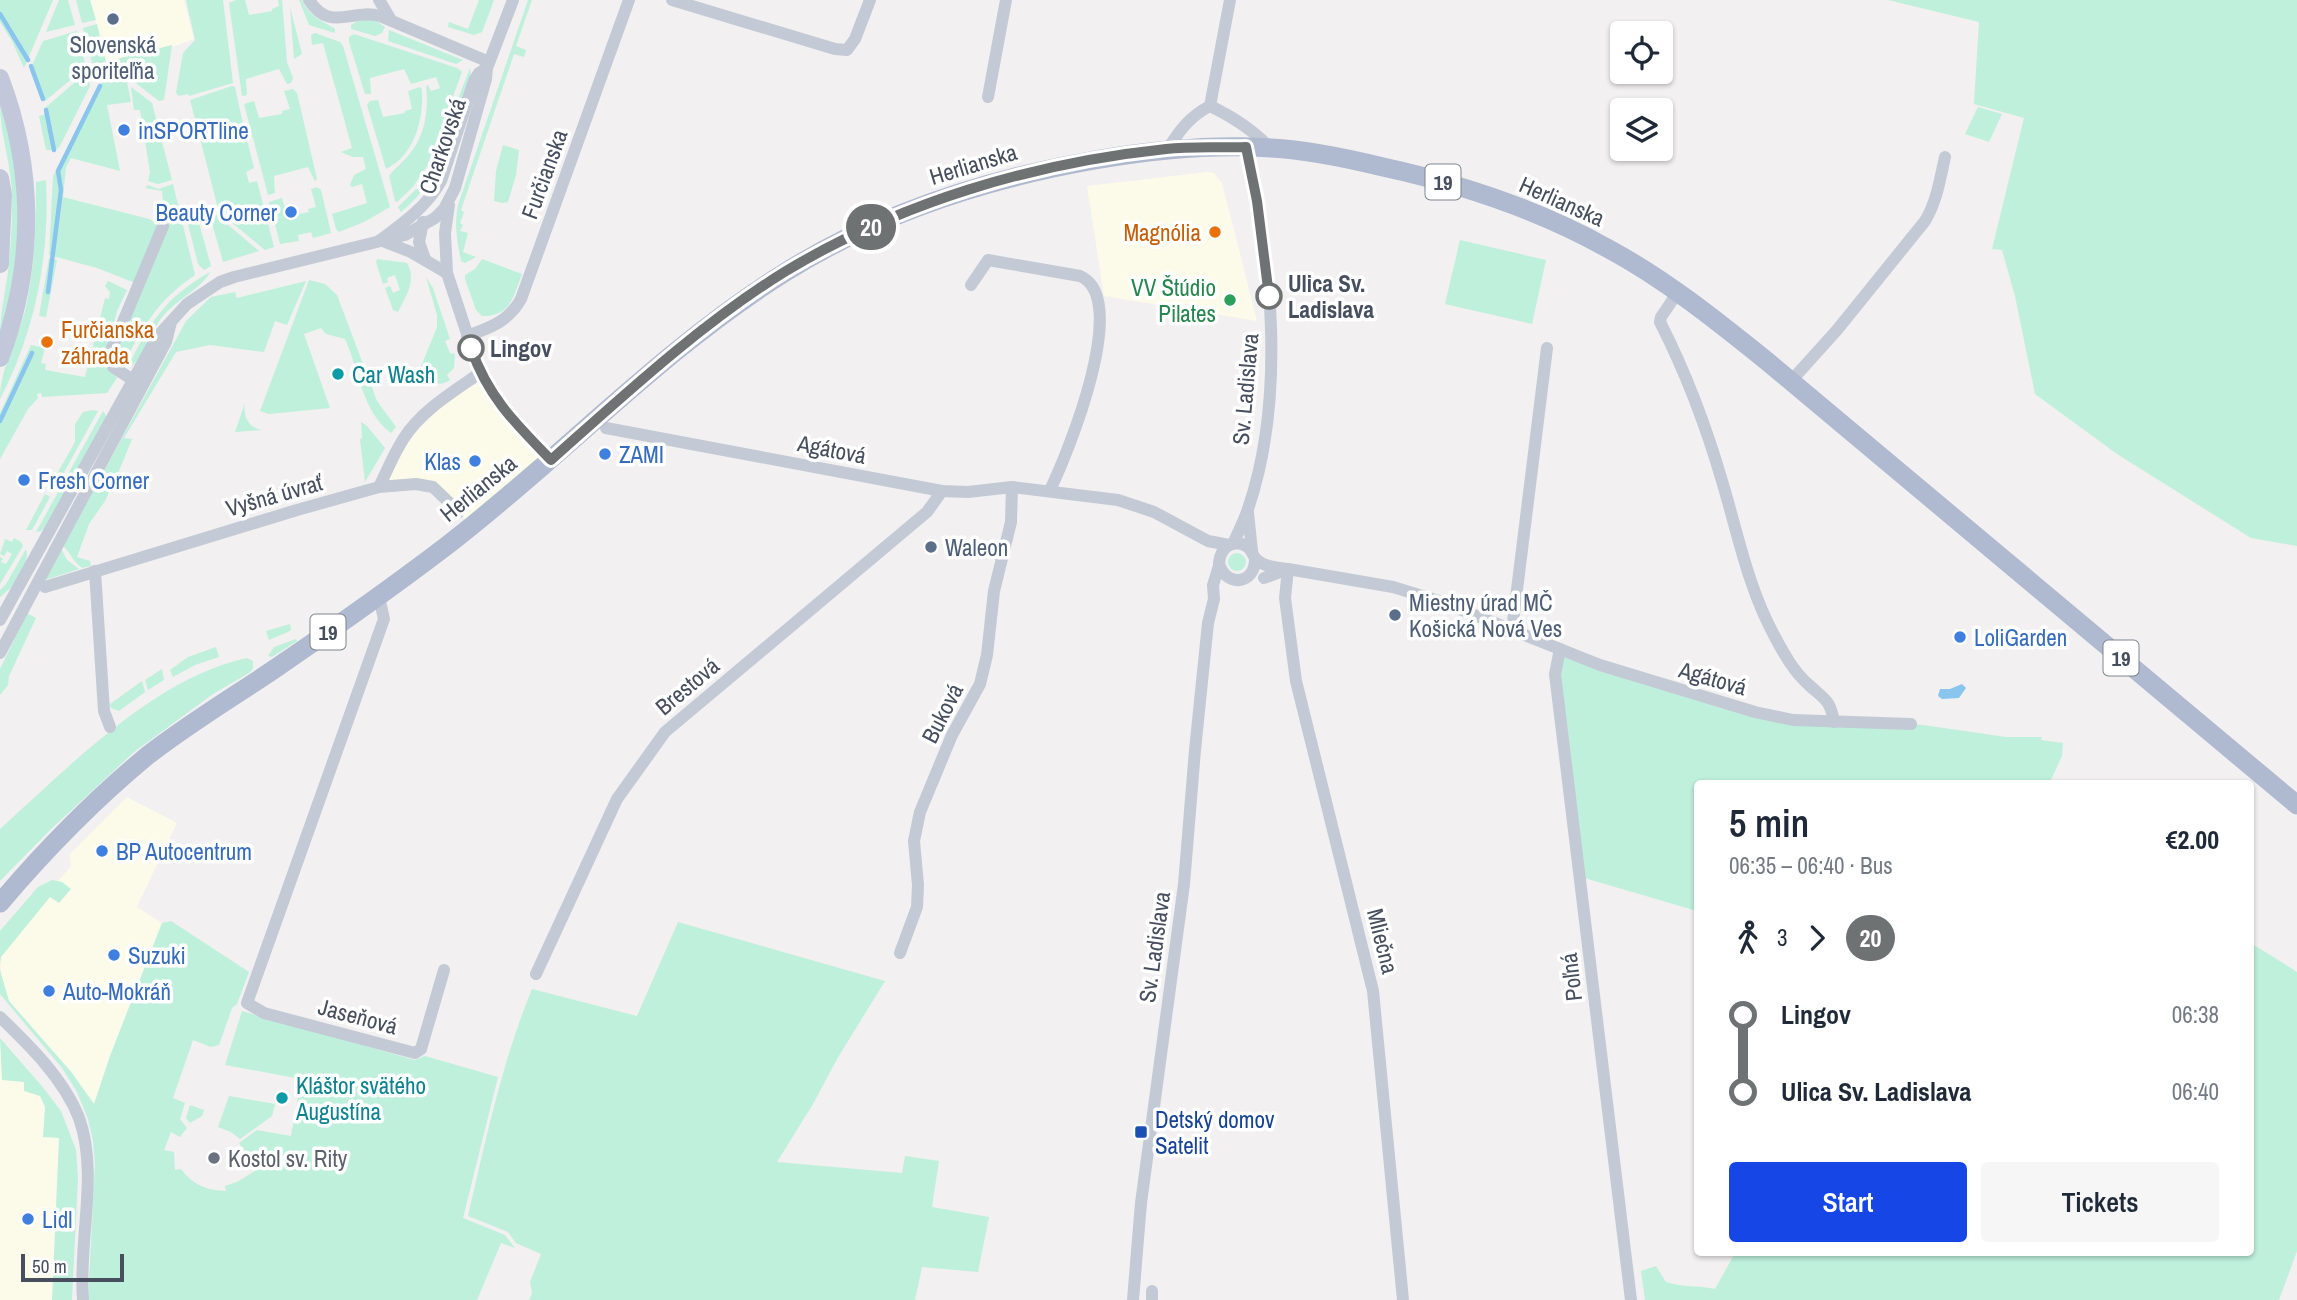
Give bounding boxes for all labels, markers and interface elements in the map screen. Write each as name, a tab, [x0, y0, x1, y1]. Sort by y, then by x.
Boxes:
marker: Slovenská sporiteľňa	[105, 11, 121, 27]
map controls	[1610, 21, 1673, 161]
button: locate	[1610, 21, 1673, 84]
place label: Slovenská sporiteľňa	[69, 29, 157, 86]
street label: Charkovská	[411, 93, 473, 198]
button: layers	[1610, 98, 1673, 161]
place label: inSPORTline	[138, 115, 249, 146]
marker: inSPORTline	[116, 122, 132, 138]
street label: Furčianska	[513, 124, 575, 223]
street label: Herlianska	[925, 136, 1021, 192]
road number: 19	[1426, 164, 1460, 200]
street label: Herlianska	[1515, 169, 1610, 234]
place label: Beauty Corner	[155, 197, 278, 228]
marker: Beauty Corner	[283, 204, 299, 220]
line badge: 20	[840, 204, 903, 250]
text: 20	[860, 211, 882, 243]
place label: Magnólia	[1123, 217, 1201, 248]
marker: Magnólia	[1207, 224, 1223, 240]
place label: Ulica Sv. Ladislava	[1288, 268, 1374, 325]
place label: VV Štúdio Pilates	[1131, 272, 1216, 329]
marker: Ulica Sv. Ladislava	[1256, 283, 1282, 309]
marker: VV Štúdio Pilates	[1222, 292, 1238, 308]
place label: Furčianska záhrada	[61, 314, 155, 371]
street label: Sv. Ladislava	[1225, 331, 1265, 446]
place label: Lingov	[490, 333, 552, 364]
marker: Furčianska záhrada	[39, 334, 55, 350]
marker: Lingov	[458, 335, 484, 361]
place label: Car Wash	[352, 359, 435, 390]
marker: Car Wash	[330, 366, 346, 382]
street label: Agátová	[794, 427, 869, 471]
place label: ZAMI	[619, 439, 664, 470]
place label: Klas	[424, 446, 461, 477]
marker: ZAMI	[597, 446, 613, 462]
street label: Herlianska	[433, 447, 523, 528]
marker: Klas	[467, 453, 483, 469]
place label: Fresh Corner	[38, 465, 150, 496]
street label: Vyšná úvrať	[222, 466, 327, 524]
marker: Fresh Corner	[16, 472, 32, 488]
place label: Waleon	[945, 532, 1008, 563]
marker: Waleon	[923, 539, 939, 555]
place label: Miestny úrad MČ Košická Nová Ves	[1409, 587, 1562, 644]
marker: Miestny úrad MČ Košická Nová Ves	[1387, 607, 1403, 623]
road number: 19	[310, 614, 346, 650]
place label: LoliGarden	[1974, 622, 2067, 653]
marker: LoliGarden	[1952, 629, 1968, 645]
road number: 19	[2104, 640, 2138, 676]
street label: Brestová	[649, 650, 726, 722]
street label: Agátová	[1674, 653, 1751, 703]
street label: Buková	[914, 677, 970, 748]
text: 5 min	[1729, 798, 1809, 849]
text: €2.00	[2166, 822, 2219, 857]
place label: BP Autocentrum	[116, 836, 252, 867]
marker: BP Autocentrum	[94, 843, 110, 859]
text: 06:35 – 06:40 · Bus	[1729, 850, 1893, 881]
street label: Sv. Ladislava	[1131, 889, 1177, 1005]
street label: Mliečna	[1360, 905, 1406, 977]
icon: walk	[1729, 919, 1767, 957]
icon: forward	[1798, 919, 1836, 957]
text: 3	[1777, 922, 1788, 953]
text: 20	[1860, 922, 1881, 954]
place label: Suzuki	[128, 940, 186, 971]
marker: Suzuki	[106, 947, 122, 963]
street label: Poľná	[1553, 951, 1589, 1003]
place label: Auto-Mokráň	[62, 976, 171, 1007]
marker: Auto-Mokráň	[41, 983, 57, 999]
street label: Jaseňová	[315, 991, 401, 1042]
text: Lingov	[1781, 997, 1851, 1032]
text: 06:38	[2172, 999, 2219, 1030]
place label: Kláštor svätého Augustína	[295, 1070, 426, 1127]
text: Ulica Sv. Ladislava	[1781, 1074, 1971, 1109]
text: 06:40	[2172, 1076, 2219, 1107]
marker: Kláštor svätého Augustína	[274, 1090, 290, 1106]
place label: Detský domov Satelit	[1155, 1104, 1275, 1161]
marker: Detský domov Satelit	[1133, 1124, 1149, 1140]
place label: Kostol sv. Rity	[228, 1143, 348, 1174]
marker: Kostol sv. Rity	[206, 1150, 222, 1166]
button: Start	[1729, 1162, 1967, 1242]
button: Tickets	[1981, 1162, 2219, 1242]
place label: Lidl	[42, 1204, 72, 1235]
marker: Lidl	[20, 1211, 36, 1227]
scale bar	[21, 1251, 124, 1283]
text: 50 m	[32, 1253, 67, 1279]

